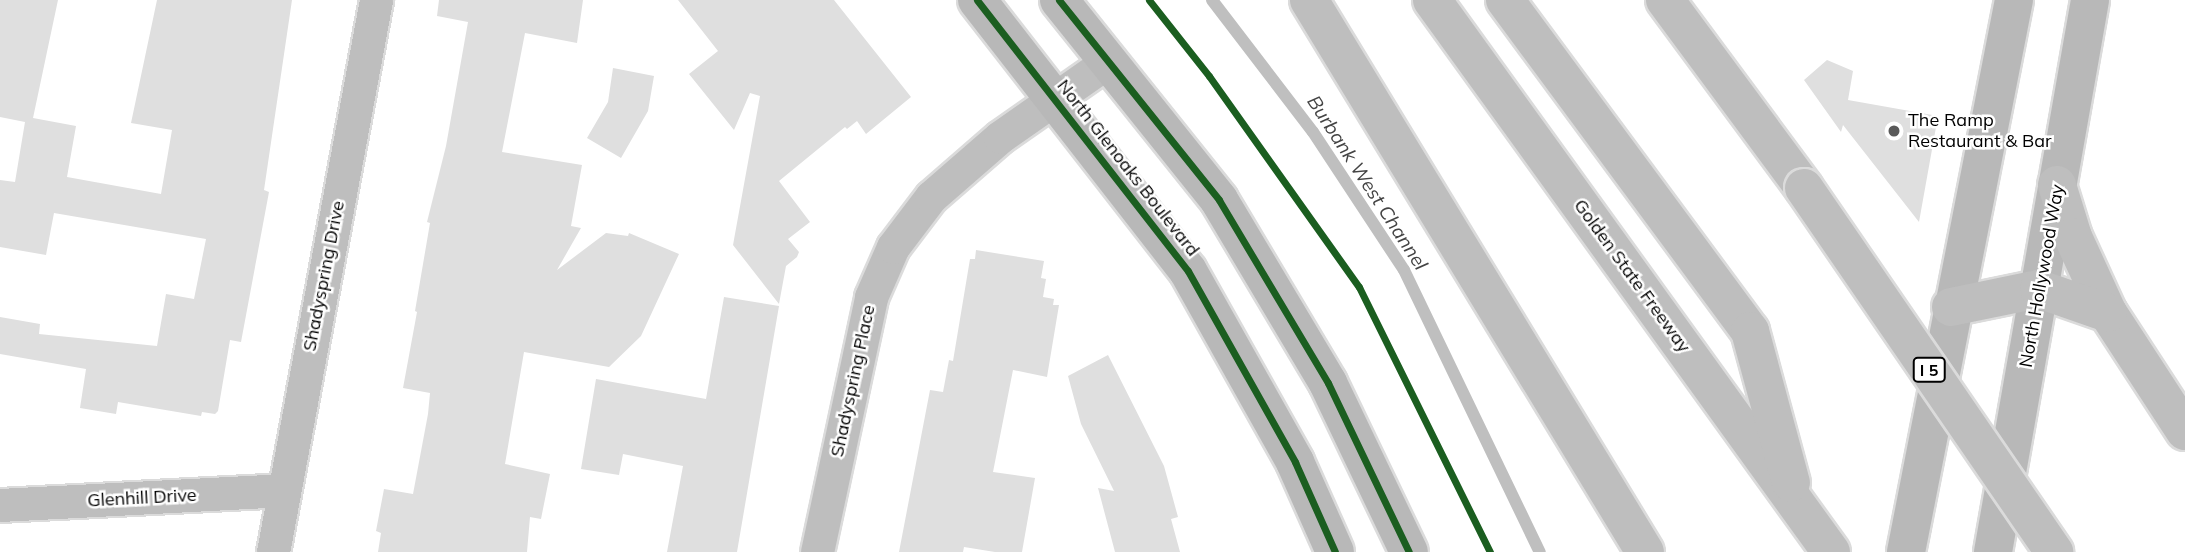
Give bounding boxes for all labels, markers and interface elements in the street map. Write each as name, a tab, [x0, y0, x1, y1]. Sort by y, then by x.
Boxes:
street label: North Glenoaks Boulevard	[1052, 75, 1204, 261]
water label: Burbank West Channel	[1302, 91, 1432, 275]
place label: The Ramp Restaurant & Bar	[1908, 110, 2052, 152]
marker: The Ramp Restaurant & Bar	[1886, 123, 1902, 139]
street label: North Hollywood Way	[2015, 183, 2069, 369]
street label: Golden State Freeway	[1569, 195, 1695, 357]
street label: Shadyspring Drive	[299, 199, 349, 353]
street label: Shadyspring Place	[826, 303, 880, 459]
road number: I 5	[1912, 358, 1946, 382]
street label: Glenhill Drive	[87, 484, 197, 512]

